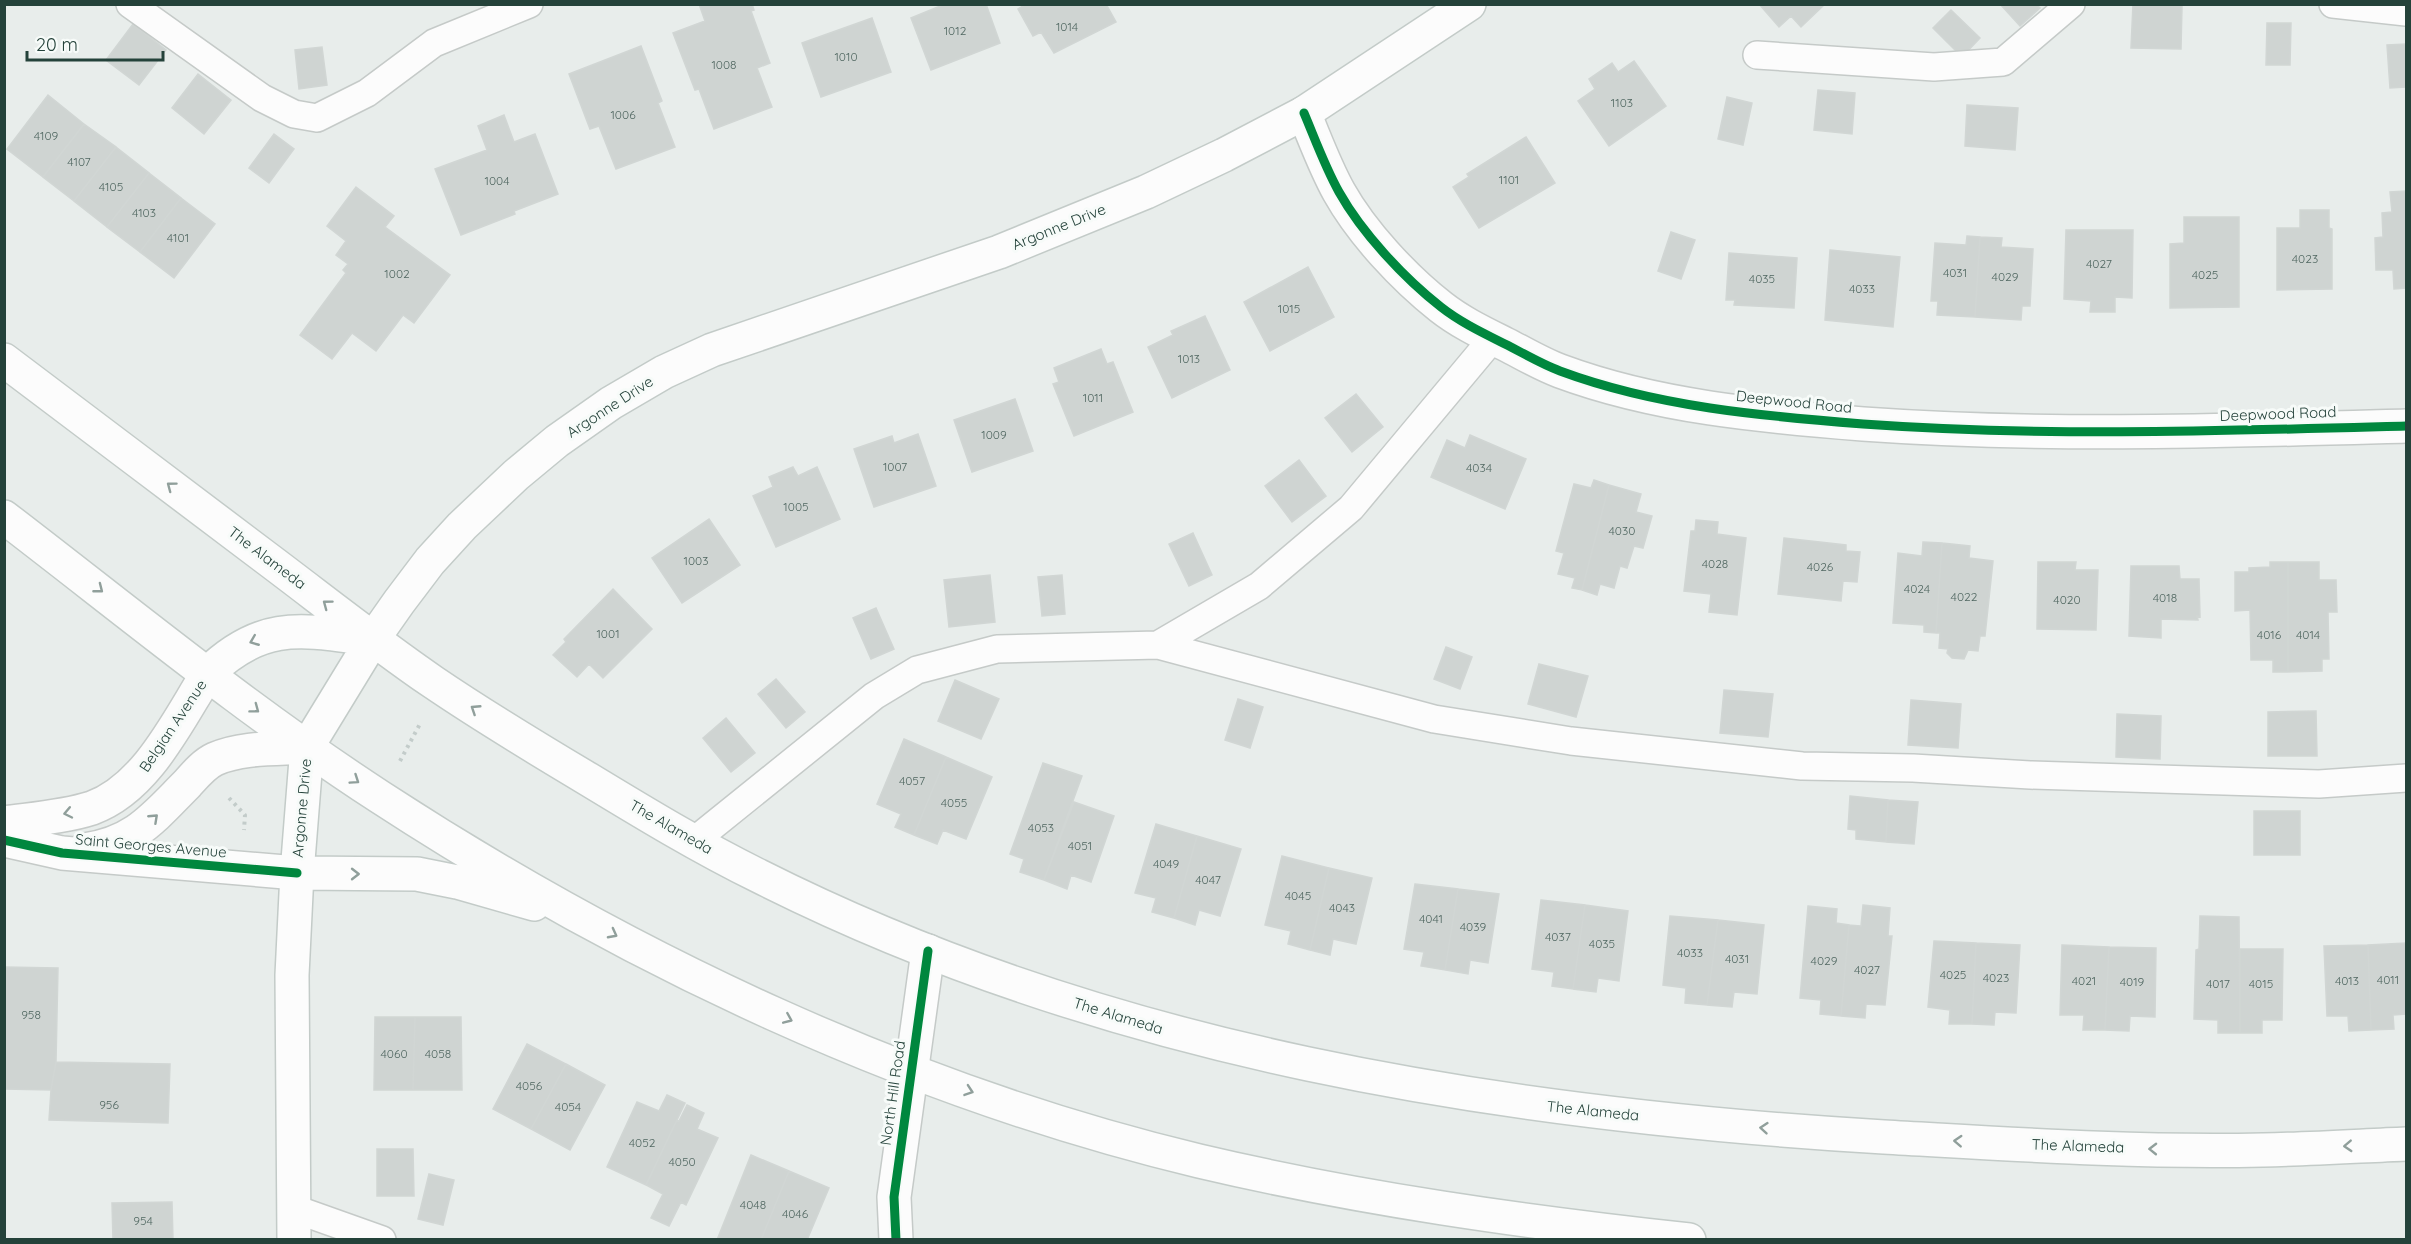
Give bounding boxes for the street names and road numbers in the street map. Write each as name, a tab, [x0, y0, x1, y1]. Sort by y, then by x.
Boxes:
street label: Argonne Drive	[1009, 199, 1108, 254]
street label: Argonne Drive	[563, 372, 657, 442]
street label: Deepwood Road	[1735, 386, 1853, 417]
street label: Deepwood Road	[2219, 402, 2337, 425]
street label: The Alameda	[225, 522, 310, 593]
street label: Belgian Avenue	[135, 676, 210, 775]
street label: Argonne Drive	[288, 758, 315, 858]
street label: The Alameda	[626, 795, 716, 858]
street label: Saint Georges Avenue	[74, 829, 228, 862]
street label: The Alameda	[1071, 993, 1165, 1038]
street label: North Hill Road	[876, 1039, 909, 1147]
street label: The Alameda	[1546, 1096, 1640, 1125]
street label: The Alameda	[2031, 1134, 2125, 1157]

